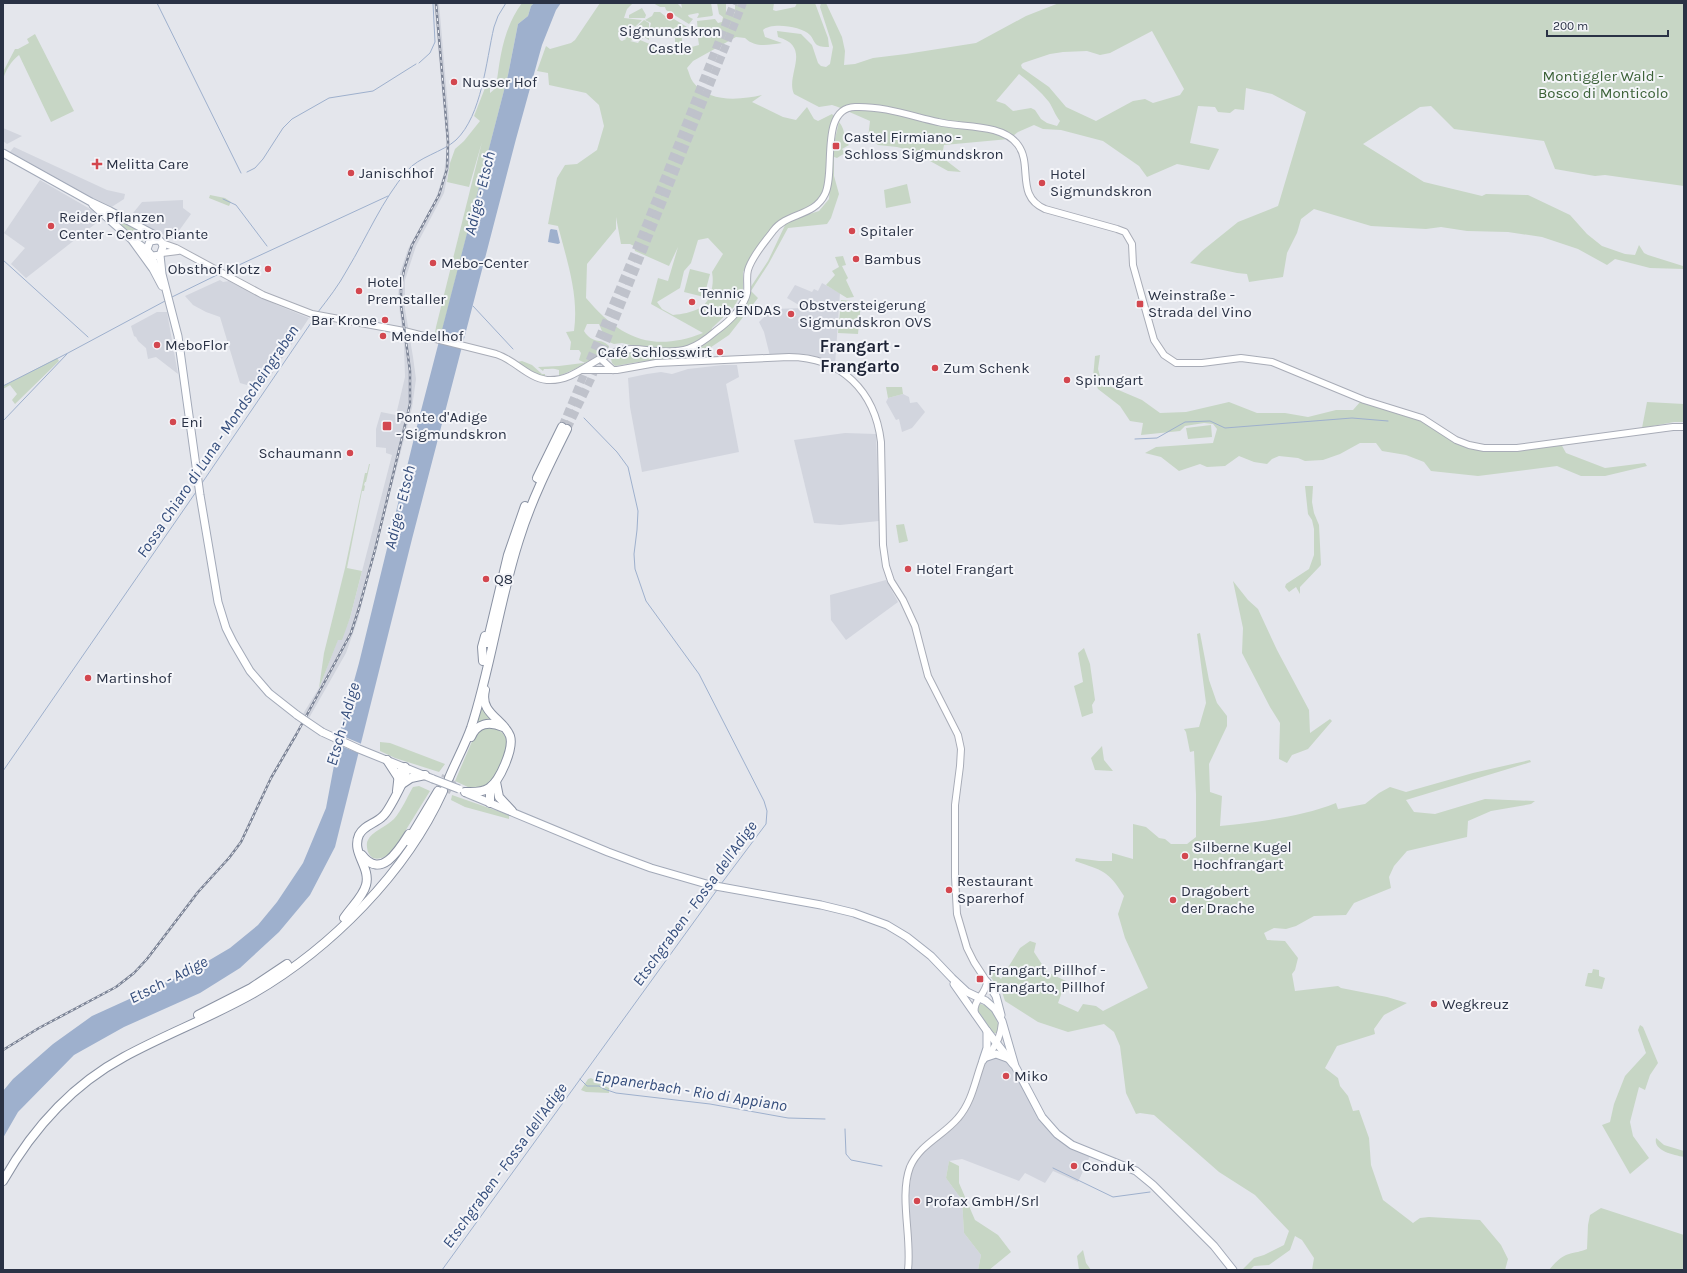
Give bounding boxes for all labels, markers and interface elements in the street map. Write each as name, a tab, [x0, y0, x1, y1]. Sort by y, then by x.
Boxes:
marker: Sigmundskron Castle	[665, 11, 675, 21]
scale bar	[1547, 12, 1668, 38]
text: 200 m	[1553, 19, 1588, 33]
place label: Sigmundskron Castle	[619, 22, 721, 57]
park label: Montiggler Wald - Bosco di Monticolo	[1538, 67, 1668, 102]
place label: Nusser Hof	[462, 73, 538, 91]
marker: Nusser Hof	[449, 77, 459, 87]
place label: Castel Firmiano - Schloss Sigmundskron	[844, 128, 1004, 163]
marker: Castel Firmiano - Schloss Sigmundskron	[831, 141, 841, 151]
water label: Adige - Etsch	[460, 149, 499, 237]
place label: Melitta Care	[106, 155, 189, 173]
marker: Melitta Care	[91, 158, 103, 170]
place label: Janischhof	[359, 164, 435, 182]
place label: Hotel Sigmundskron	[1050, 165, 1152, 200]
marker: Janischhof	[346, 168, 356, 178]
marker: Hotel Sigmundskron	[1037, 178, 1047, 188]
place label: Reider Pflanzen Center - Centro Piante	[59, 208, 208, 243]
marker: Reider Pflanzen Center - Centro Piante	[46, 221, 56, 231]
place label: Spitaler	[860, 222, 914, 240]
marker: Spitaler	[847, 226, 857, 236]
place label: Bambus	[864, 250, 921, 268]
place label: Mebo-Center	[441, 254, 529, 272]
marker: Bambus	[851, 254, 861, 264]
marker: Mebo-Center	[428, 258, 438, 268]
place label: Obsthof Klotz	[168, 260, 260, 278]
marker: Obsthof Klotz	[263, 264, 273, 274]
place label: Hotel Premstaller	[367, 273, 446, 308]
place label: Tennic Club ENDAS	[700, 284, 781, 319]
marker: Hotel Premstaller	[354, 286, 364, 296]
place label: Weinstraße - Strada del Vino	[1148, 286, 1252, 321]
place label: Obstversteigerung Sigmundskron OVS	[799, 296, 932, 331]
marker: Tennic Club ENDAS	[687, 297, 697, 307]
marker: Weinstraße - Strada del Vino	[1135, 299, 1145, 309]
marker: Obstversteigerung Sigmundskron OVS	[786, 309, 796, 319]
place label: Bar Krone	[311, 311, 377, 329]
marker: Bar Krone	[380, 315, 390, 325]
water label: Fossa Chiaro di Luna - Mondscheingraben	[132, 321, 303, 561]
place label: Mendelhof	[391, 327, 464, 345]
marker: Mendelhof	[378, 331, 388, 341]
place label: MeboFlor	[165, 336, 229, 354]
district label: Frangart - Frangarto	[820, 336, 900, 376]
marker: MeboFlor	[152, 340, 162, 350]
place label: Café Schlosswirt	[598, 343, 712, 361]
marker: Café Schlosswirt	[715, 347, 725, 357]
place label: Zum Schenk	[943, 359, 1030, 377]
marker: Zum Schenk	[930, 363, 940, 373]
place label: Spinngart	[1075, 371, 1144, 389]
marker: Spinngart	[1062, 375, 1072, 385]
place label: Ponte d'Adige - Sigmundskron	[396, 408, 507, 443]
place label: Eni	[181, 413, 203, 431]
marker: Eni	[168, 417, 178, 427]
marker: Ponte d'Adige - Sigmundskron	[381, 420, 393, 432]
place label: Schaumann	[258, 444, 342, 462]
marker: Schaumann	[345, 448, 355, 458]
water label: Adige - Etsch	[380, 463, 419, 551]
place label: Hotel Frangart	[916, 560, 1014, 578]
marker: Hotel Frangart	[903, 564, 913, 574]
place label: Q8	[494, 570, 513, 588]
marker: Q8	[481, 574, 491, 584]
place label: Martinshof	[96, 669, 173, 687]
marker: Martinshof	[83, 673, 93, 683]
water label: Etsch - Adige	[322, 680, 364, 768]
water label: Etschgraben - Fossa dell'Adige	[628, 817, 761, 990]
place label: Silberne Kugel Hochfrangart	[1193, 838, 1292, 873]
marker: Silberne Kugel Hochfrangart	[1180, 851, 1190, 861]
place label: Restaurant Sparerhof	[957, 872, 1033, 907]
place label: Dragobert der Drache	[1181, 882, 1255, 917]
marker: Restaurant Sparerhof	[944, 885, 954, 895]
marker: Dragobert der Drache	[1168, 895, 1178, 905]
water label: Etsch - Adige	[126, 951, 211, 1007]
place label: Frangart, Pillhof - Frangarto, Pillhof	[988, 961, 1106, 996]
marker: Frangart, Pillhof - Frangarto, Pillhof	[975, 974, 985, 984]
place label: Wegkreuz	[1442, 995, 1509, 1013]
marker: Wegkreuz	[1429, 999, 1439, 1009]
water label: Eppanerbach - Rio di Appiano	[593, 1066, 789, 1115]
place label: Miko	[1014, 1067, 1048, 1085]
marker: Miko	[1001, 1071, 1011, 1081]
water label: Etschgraben - Fossa dell'Adige	[438, 1079, 571, 1252]
place label: Conduk	[1082, 1157, 1135, 1175]
marker: Conduk	[1069, 1161, 1079, 1171]
place label: Profax GmbH/Srl	[925, 1192, 1039, 1210]
marker: Profax GmbH/Srl	[912, 1196, 922, 1206]

